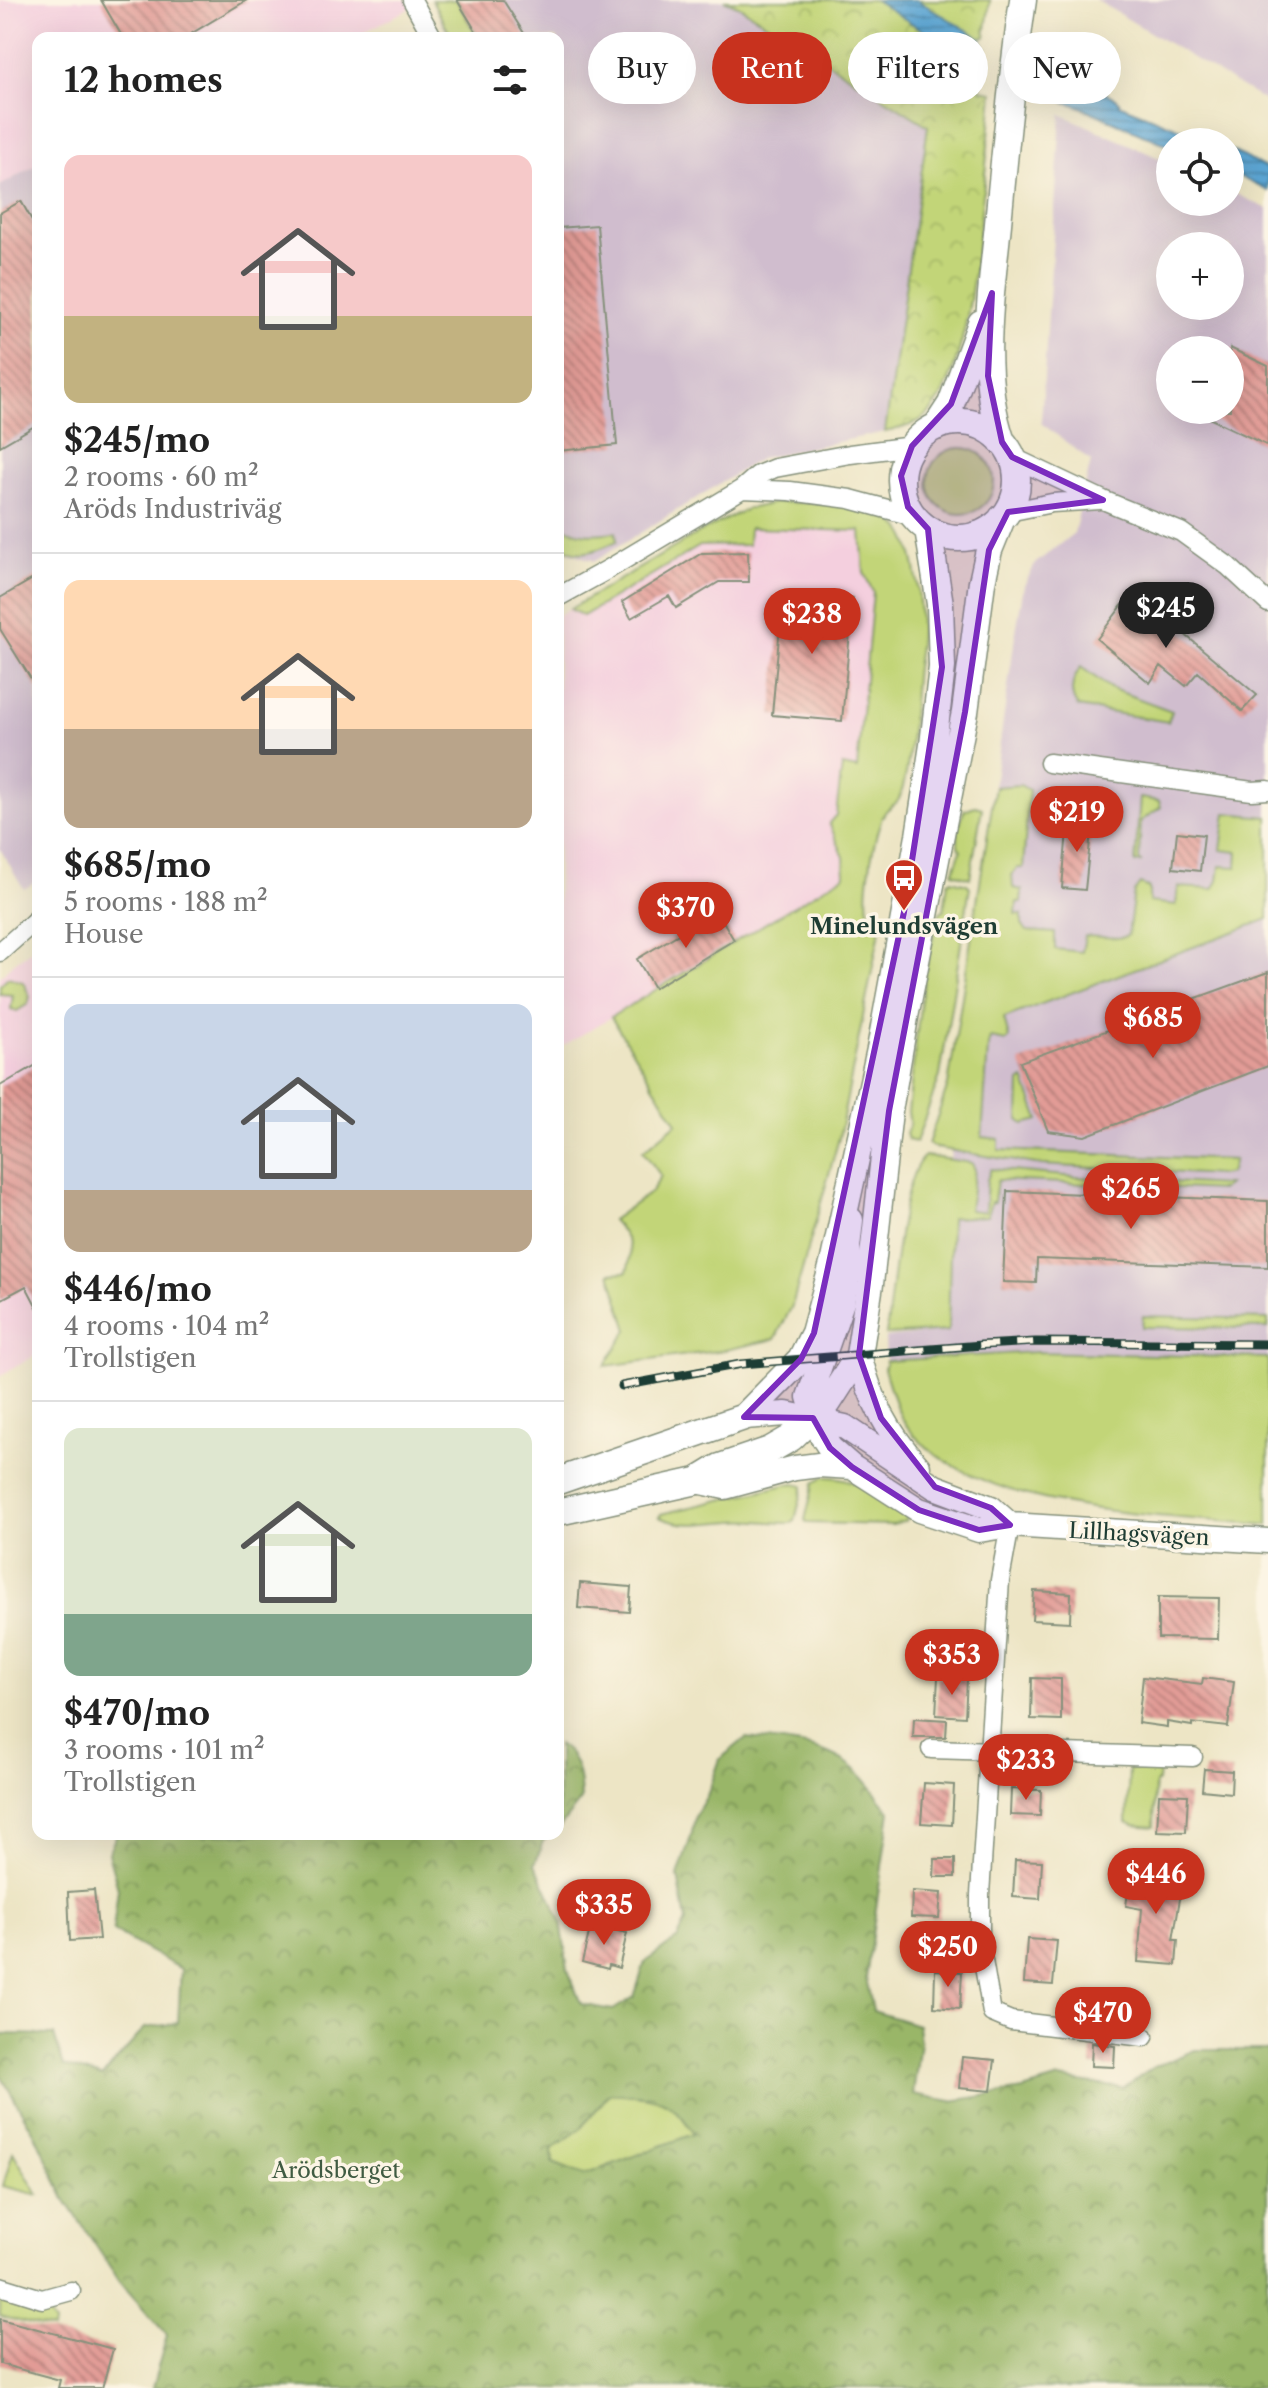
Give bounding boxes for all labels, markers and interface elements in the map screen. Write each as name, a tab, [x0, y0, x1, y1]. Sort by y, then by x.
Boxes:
chip: Buy	[588, 32, 696, 104]
chip: Rent	[712, 32, 832, 104]
chip: Filters	[848, 32, 988, 104]
chip: New	[1004, 32, 1121, 104]
icon: filters	[488, 58, 532, 102]
text: 12 homes	[64, 59, 223, 101]
map controls	[1156, 128, 1244, 424]
button: locate	[1156, 128, 1244, 216]
icon: home	[226, 207, 370, 351]
button: +	[1156, 232, 1244, 320]
button: −	[1156, 336, 1244, 424]
text: $245/mo	[64, 419, 210, 461]
text: 2 rooms · 60 m²	[64, 461, 259, 493]
text: Aröds Industriväg	[64, 493, 282, 525]
pin: $245	[1119, 582, 1213, 650]
pin: $238	[765, 588, 859, 656]
text: $245	[1136, 592, 1196, 624]
text: $238	[782, 598, 842, 630]
icon: home	[226, 632, 370, 776]
pin: $219	[1030, 786, 1124, 854]
text: $219	[1048, 796, 1106, 828]
text: $685/mo	[64, 844, 211, 886]
bus stop icon: Minelundsvägen	[883, 857, 925, 912]
pin: $370	[639, 882, 733, 950]
text: 5 rooms · 188 m²	[64, 886, 268, 918]
text: $370	[656, 892, 716, 924]
place label: Minelundsvägen	[810, 913, 998, 940]
text: House	[64, 918, 144, 950]
pin: $685	[1106, 992, 1200, 1060]
text: $685	[1123, 1002, 1183, 1034]
icon: home	[226, 1056, 370, 1200]
pin: $265	[1084, 1163, 1178, 1231]
text: $265	[1101, 1173, 1161, 1205]
text: $446/mo	[64, 1268, 212, 1310]
text: 4 rooms · 104 m²	[64, 1310, 269, 1342]
text: Trollstigen	[64, 1342, 197, 1374]
icon: home	[226, 1480, 370, 1624]
street label: Lillhagsvägen	[1068, 1517, 1210, 1551]
pin: $353	[905, 1629, 999, 1697]
text: $353	[923, 1639, 981, 1671]
text: $470/mo	[64, 1692, 210, 1734]
text: 3 rooms · 101 m²	[64, 1734, 265, 1766]
pin: $233	[979, 1734, 1073, 1802]
text: $233	[996, 1744, 1056, 1776]
text: Trollstigen	[64, 1766, 197, 1798]
pin: $446	[1109, 1848, 1203, 1916]
text: $446	[1126, 1858, 1186, 1890]
pin: $335	[557, 1879, 651, 1947]
text: $335	[575, 1889, 633, 1921]
pin: $250	[901, 1921, 995, 1989]
text: $250	[918, 1931, 978, 1963]
pin: $470	[1056, 1987, 1150, 2055]
text: $470	[1073, 1997, 1133, 2029]
park label: Arödsberget	[271, 2157, 400, 2184]

